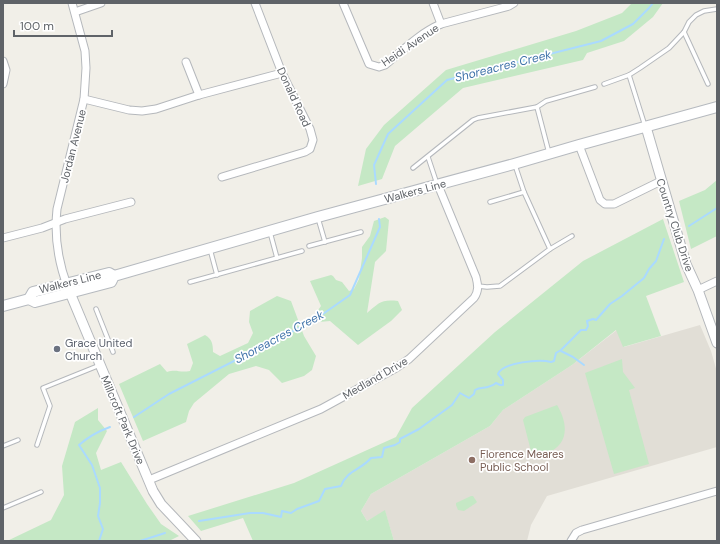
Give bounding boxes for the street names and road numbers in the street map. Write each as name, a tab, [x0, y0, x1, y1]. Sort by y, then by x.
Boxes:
street label: Heidi Avenue	[379, 21, 441, 69]
street label: Donald Road	[274, 65, 314, 129]
street label: Jordan Avenue	[57, 108, 89, 184]
street label: Walkers Line	[383, 176, 447, 206]
street label: Country Club Drive	[653, 177, 697, 273]
street label: Walkers Line	[38, 268, 102, 296]
street label: Medland Drive	[340, 354, 410, 402]
street label: Millcroft Park Drive	[98, 373, 148, 467]

